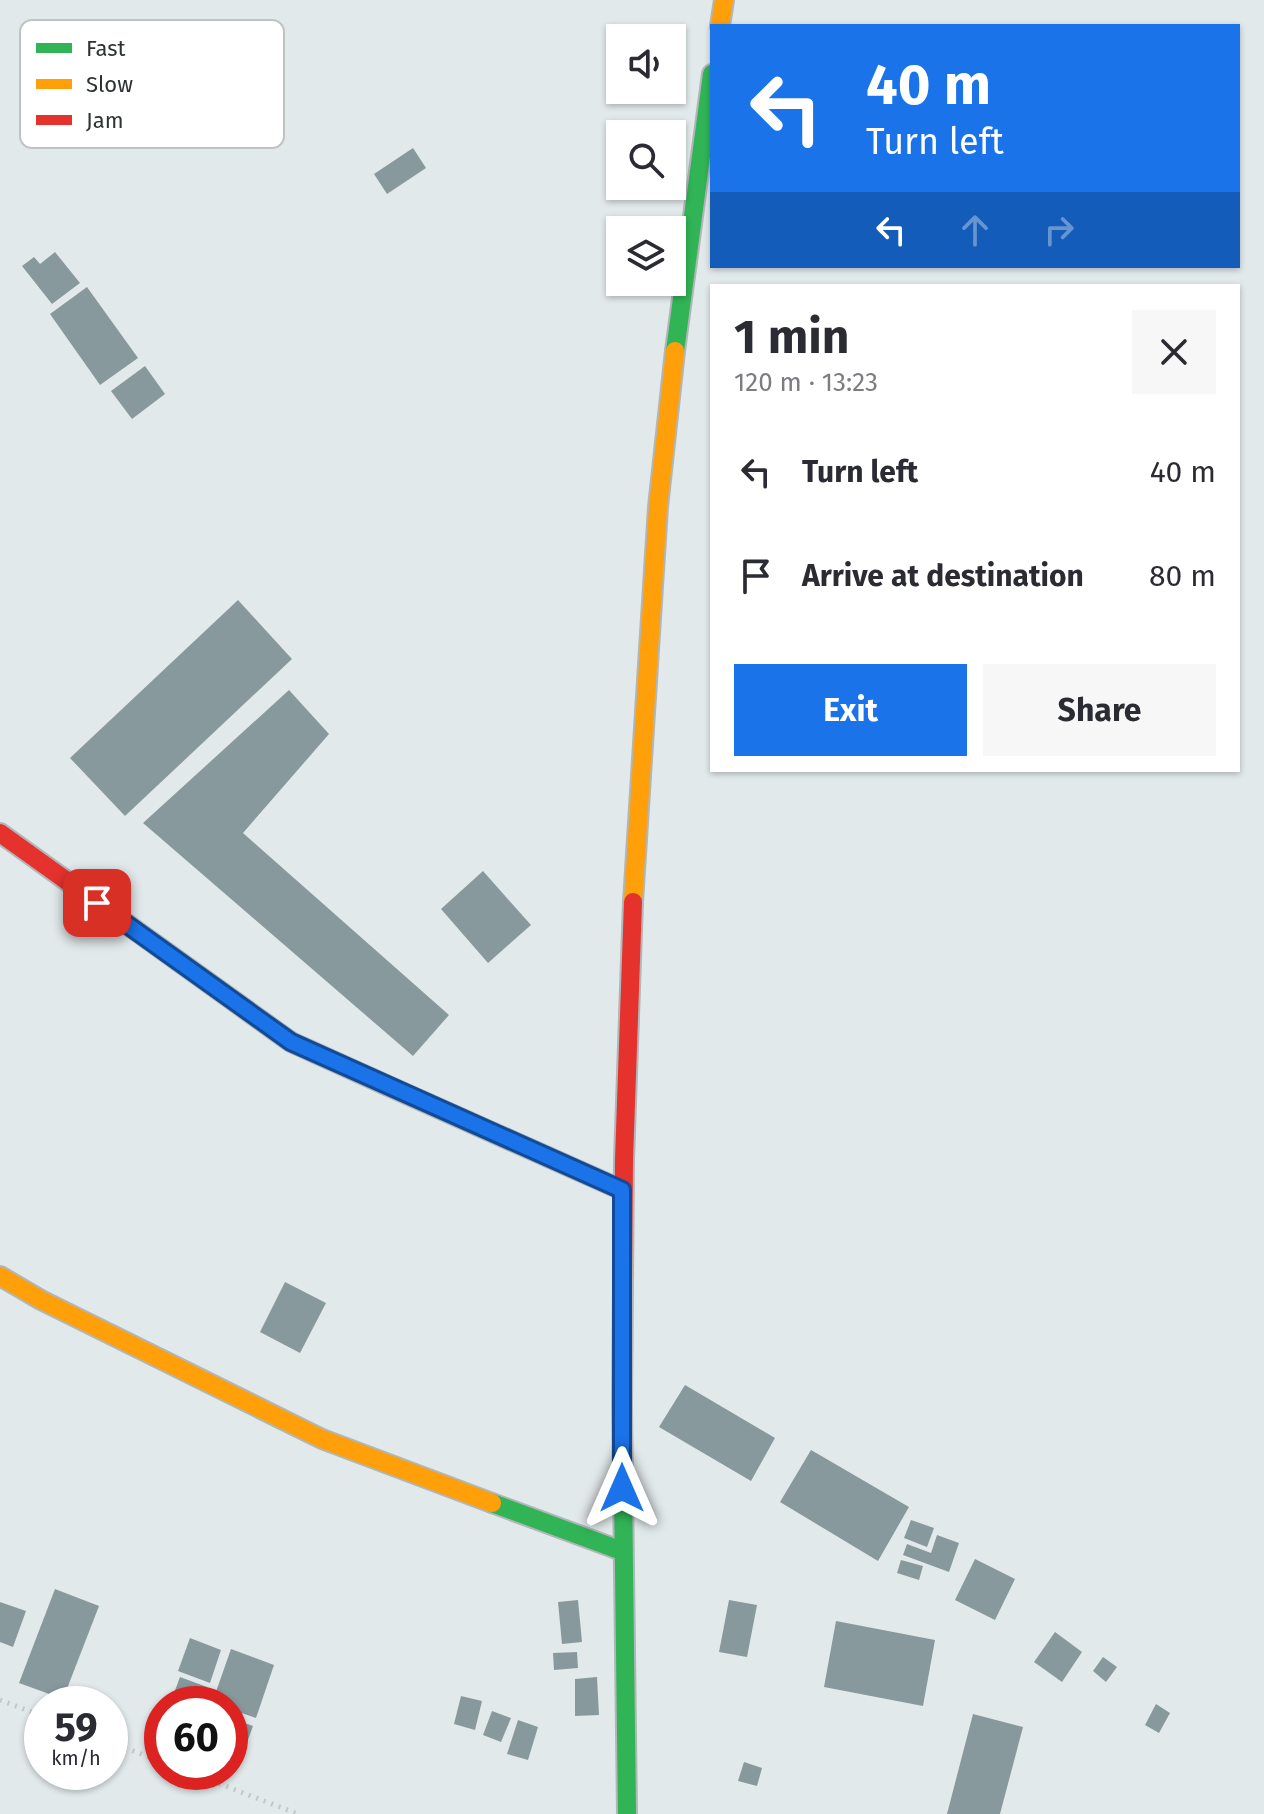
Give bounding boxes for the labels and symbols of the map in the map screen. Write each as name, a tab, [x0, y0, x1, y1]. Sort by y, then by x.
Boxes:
legend	[20, 20, 284, 148]
text: Fast	[86, 35, 126, 62]
text: Slow	[86, 71, 133, 98]
text: Jam	[86, 107, 124, 134]
pin	[63, 869, 131, 937]
position arrow	[580, 1446, 664, 1530]
speed limit sign: 60	[144, 1686, 248, 1790]

